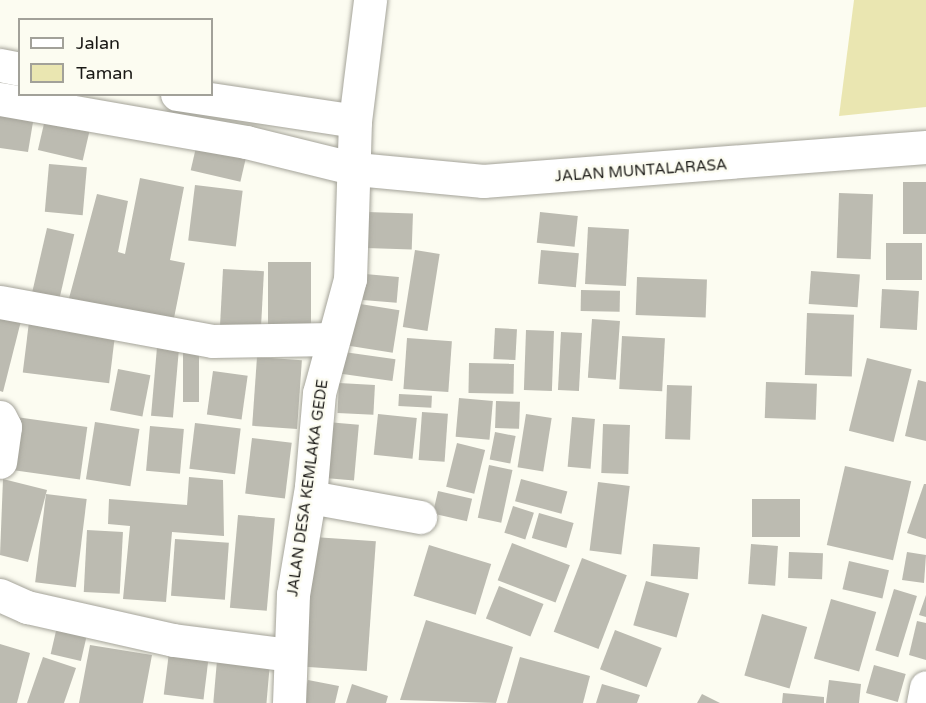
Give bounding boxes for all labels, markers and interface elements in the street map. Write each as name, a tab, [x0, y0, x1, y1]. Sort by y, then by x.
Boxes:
legend	[18, 18, 213, 96]
text: Jalan	[76, 32, 120, 54]
text: Taman	[76, 62, 133, 84]
street label: JALAN MUNTALARASA	[554, 156, 728, 186]
street label: JALAN DESA KEMLAKA GEDE	[284, 378, 332, 598]

